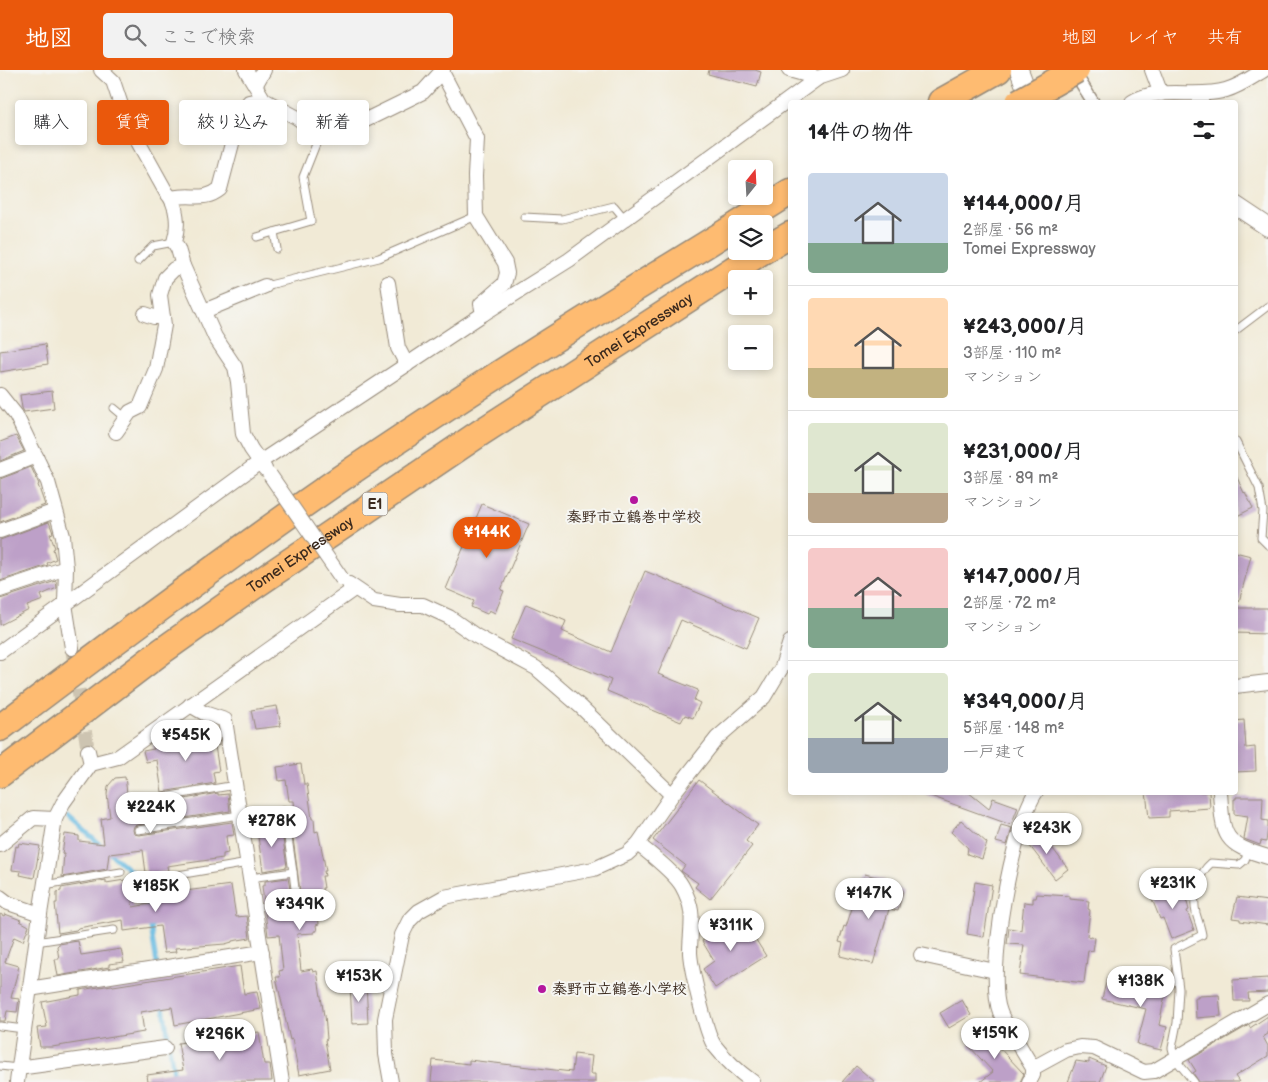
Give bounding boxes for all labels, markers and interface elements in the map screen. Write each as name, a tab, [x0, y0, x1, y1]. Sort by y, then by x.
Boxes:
search box	[103, 13, 453, 58]
icon: search	[121, 21, 149, 49]
text: 地図	[25, 24, 73, 53]
text: ここで検索	[161, 26, 256, 49]
text: 地図	[1062, 27, 1098, 48]
text: レイヤ	[1126, 27, 1179, 48]
text: 共有	[1207, 27, 1243, 48]
chip: 購入	[15, 100, 87, 145]
chip: 賃貸	[97, 100, 169, 145]
chip: 絞り込み	[179, 100, 287, 145]
chip: 新着	[297, 100, 369, 145]
icon: filters	[1190, 116, 1218, 144]
text: 14件の物件	[808, 120, 913, 145]
north arrow	[728, 160, 772, 205]
map controls	[728, 160, 773, 370]
text: ¥144,000/月	[963, 191, 1084, 216]
icon: home	[848, 193, 908, 253]
button: layers	[728, 215, 773, 260]
text: 2部屋 · 56 m²	[963, 221, 1058, 240]
text: Tomei Expressway	[963, 240, 1096, 259]
button: +	[728, 270, 773, 315]
street label: Tomei Expressway	[581, 289, 697, 372]
text: ¥243,000/月	[963, 314, 1087, 339]
icon: home	[848, 318, 908, 378]
button: −	[728, 325, 773, 370]
text: 3部屋 · 110 m²	[963, 344, 1062, 363]
text: マンション	[963, 368, 1042, 387]
text: ¥231,000/月	[963, 439, 1084, 464]
icon: home	[848, 443, 908, 503]
text: 3部屋 · 89 m²	[963, 469, 1058, 488]
road number: E1	[362, 492, 388, 516]
text: マンション	[963, 493, 1042, 512]
marker: 秦野市立鶴巻中学校	[628, 494, 640, 506]
place label: 秦野市立鶴巻中学校	[566, 508, 702, 527]
street label: Tomei Expressway	[243, 512, 357, 597]
pin: ¥144K	[452, 516, 522, 559]
text: ¥144K	[464, 523, 510, 542]
text: ¥147,000/月	[963, 564, 1084, 589]
icon: home	[848, 568, 908, 628]
text: 2部屋 · 72 m²	[963, 594, 1056, 613]
text: マンション	[963, 618, 1042, 637]
text: ¥349,000/月	[963, 689, 1088, 714]
icon: home	[848, 693, 908, 753]
text: 5部屋 · 148 m²	[963, 719, 1064, 738]
pin: ¥545K	[151, 720, 221, 762]
text: ¥545K	[162, 726, 210, 745]
text: 一戸建て	[963, 743, 1027, 762]
pin: ¥224K	[116, 792, 186, 834]
text: ¥224K	[127, 798, 175, 817]
pin: ¥278K	[237, 806, 307, 848]
text: ¥278K	[248, 812, 296, 831]
pin: ¥243K	[1012, 812, 1082, 855]
text: ¥243K	[1023, 819, 1071, 838]
pin: ¥231K	[1138, 868, 1208, 910]
pin: ¥185K	[121, 870, 191, 913]
text: ¥231K	[1150, 874, 1196, 893]
text: ¥185K	[133, 877, 179, 896]
pin: ¥147K	[834, 878, 904, 920]
text: ¥147K	[846, 884, 892, 903]
pin: ¥349K	[265, 888, 335, 931]
text: ¥349K	[276, 895, 324, 914]
pin: ¥311K	[696, 910, 766, 952]
text: ¥311K	[709, 916, 753, 935]
pin: ¥153K	[324, 960, 394, 1003]
pin: ¥138K	[1106, 966, 1176, 1008]
text: ¥153K	[336, 967, 382, 986]
text: ¥138K	[1118, 972, 1164, 991]
place label: 秦野市立鶴巻小学校	[552, 980, 687, 999]
marker: 秦野市立鶴巻小学校	[536, 983, 548, 995]
pin: ¥296K	[185, 1018, 255, 1061]
pin: ¥159K	[960, 1018, 1030, 1060]
text: ¥159K	[972, 1024, 1018, 1043]
text: ¥296K	[195, 1025, 245, 1044]

